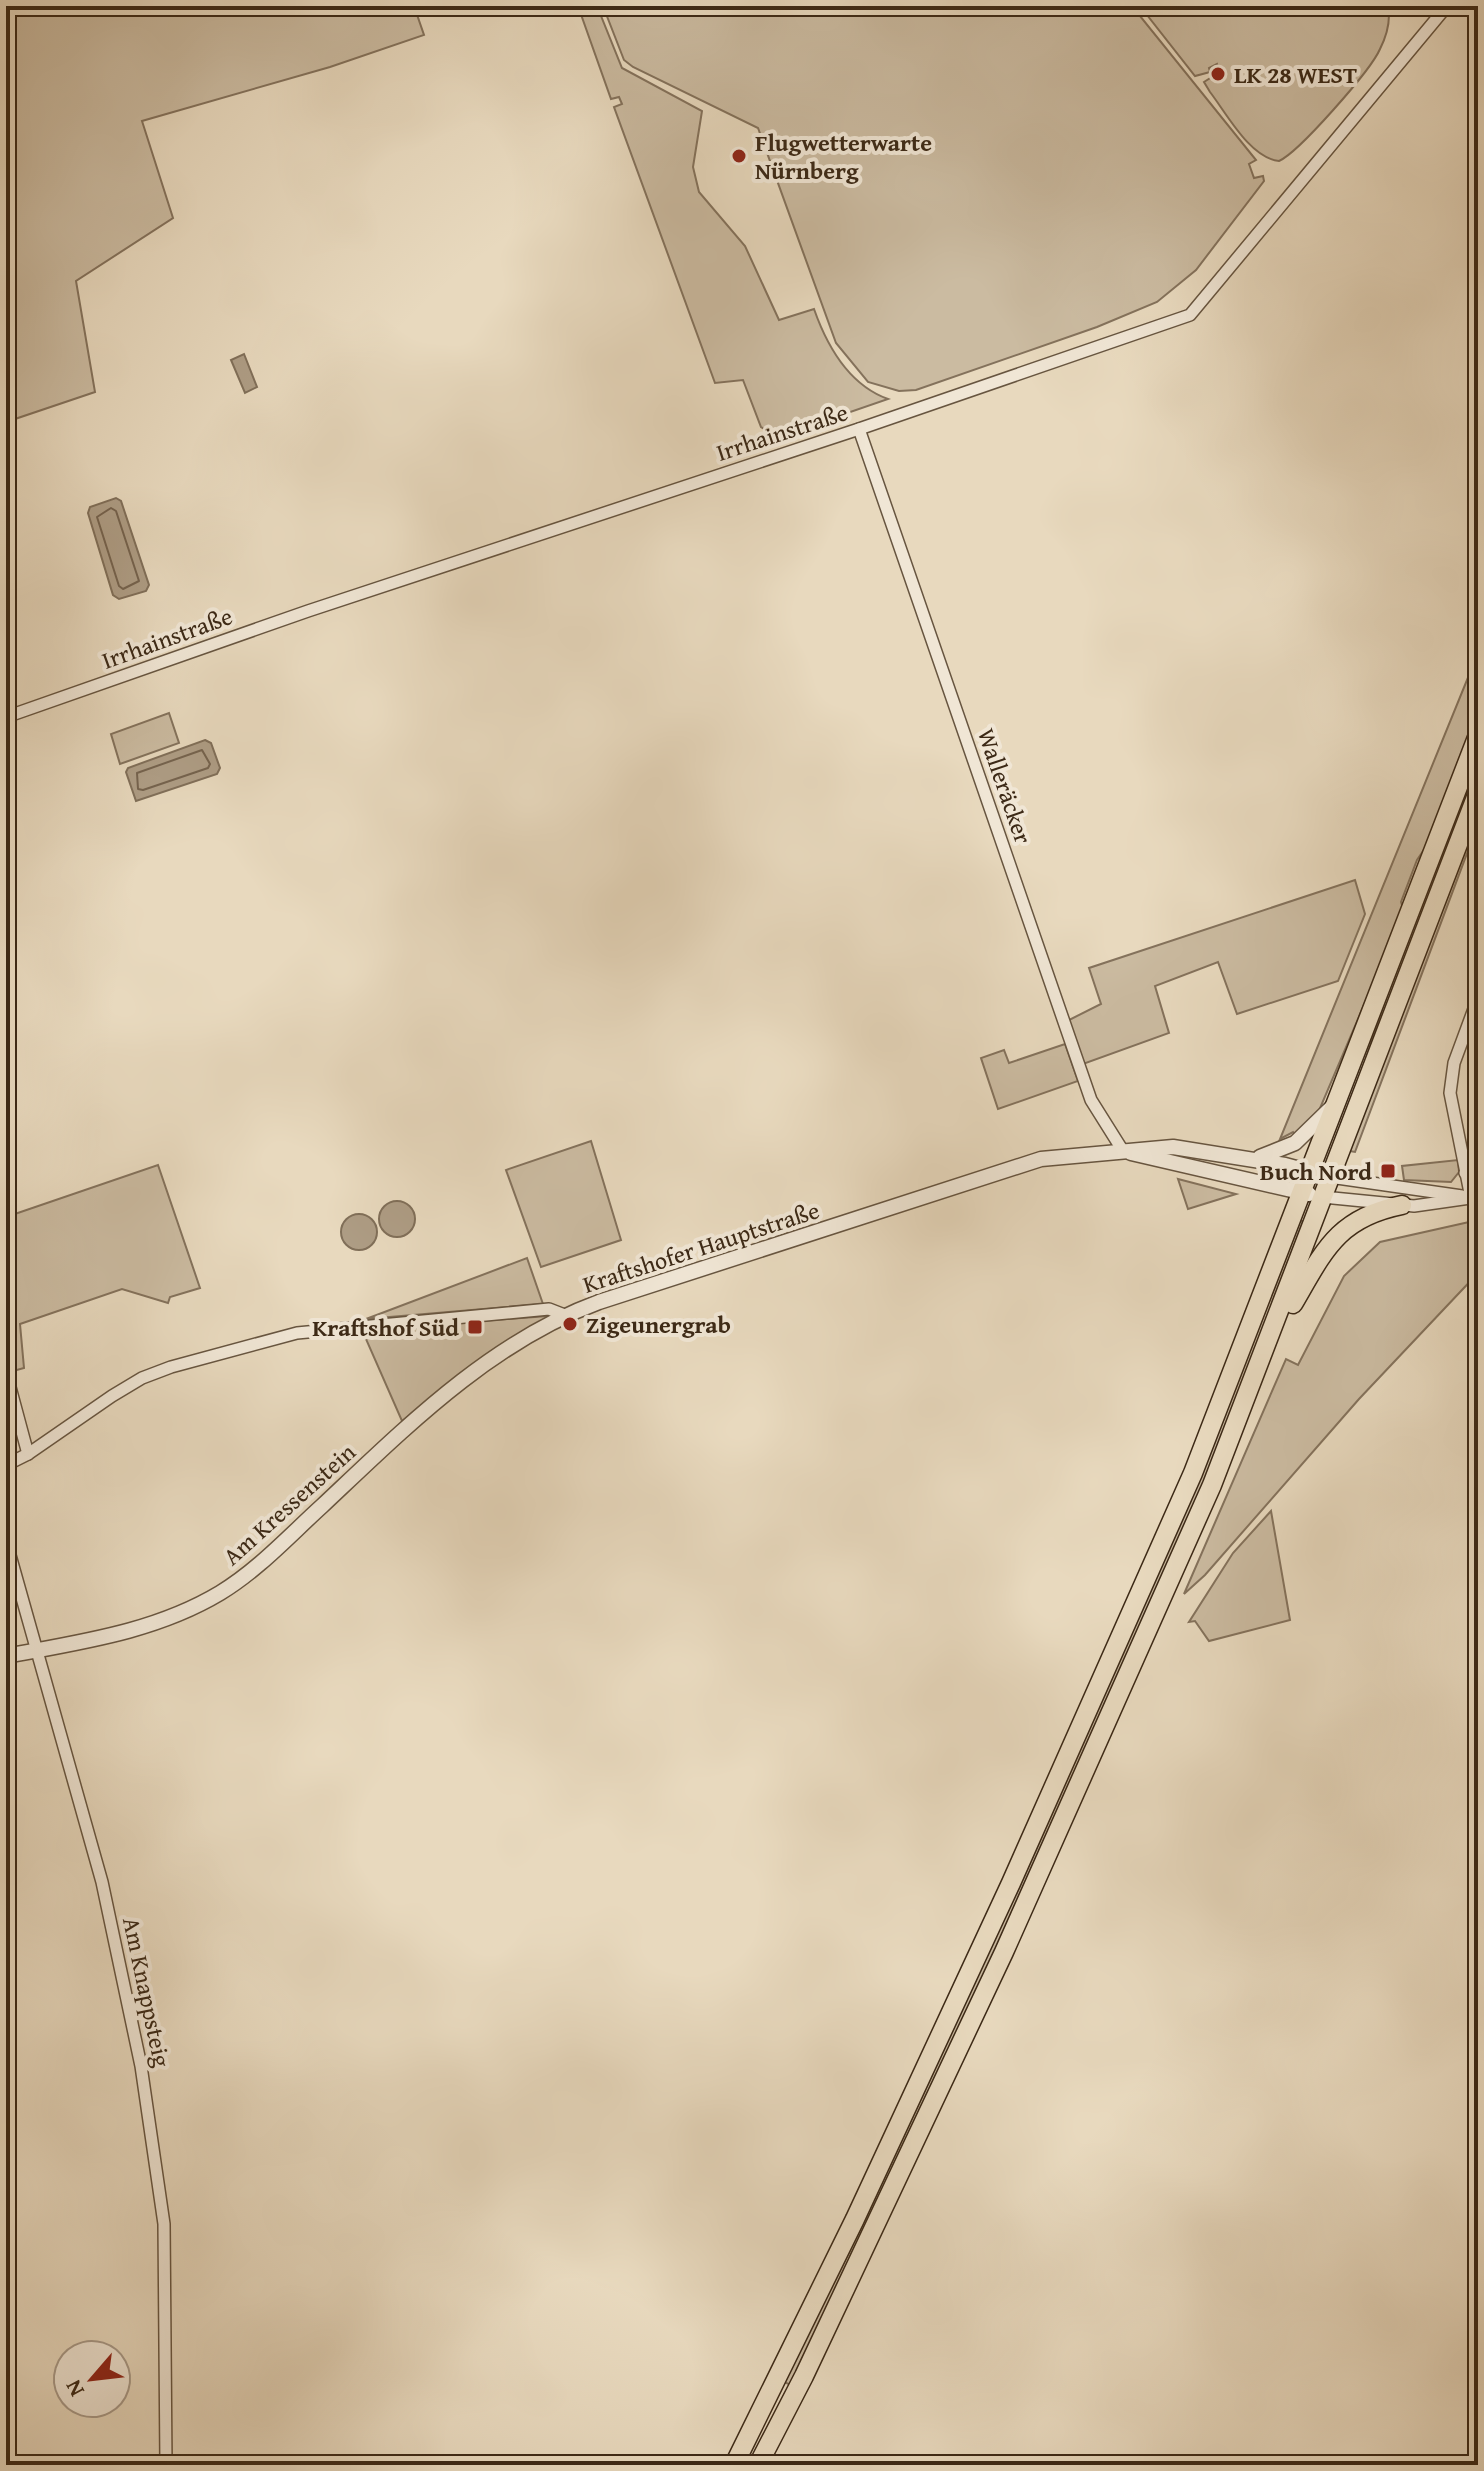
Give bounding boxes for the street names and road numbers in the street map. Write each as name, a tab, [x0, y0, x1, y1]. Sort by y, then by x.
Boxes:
street label: Irrhainstraße	[712, 394, 852, 470]
street label: Irrhainstraße	[97, 598, 237, 678]
street label: Walleräcker	[969, 724, 1041, 848]
street label: Kraftshofer Hauptstraße	[578, 1192, 824, 1302]
street label: Am Kressenstein	[215, 1435, 363, 1573]
street label: Am Knappsteig	[114, 1914, 180, 2070]

